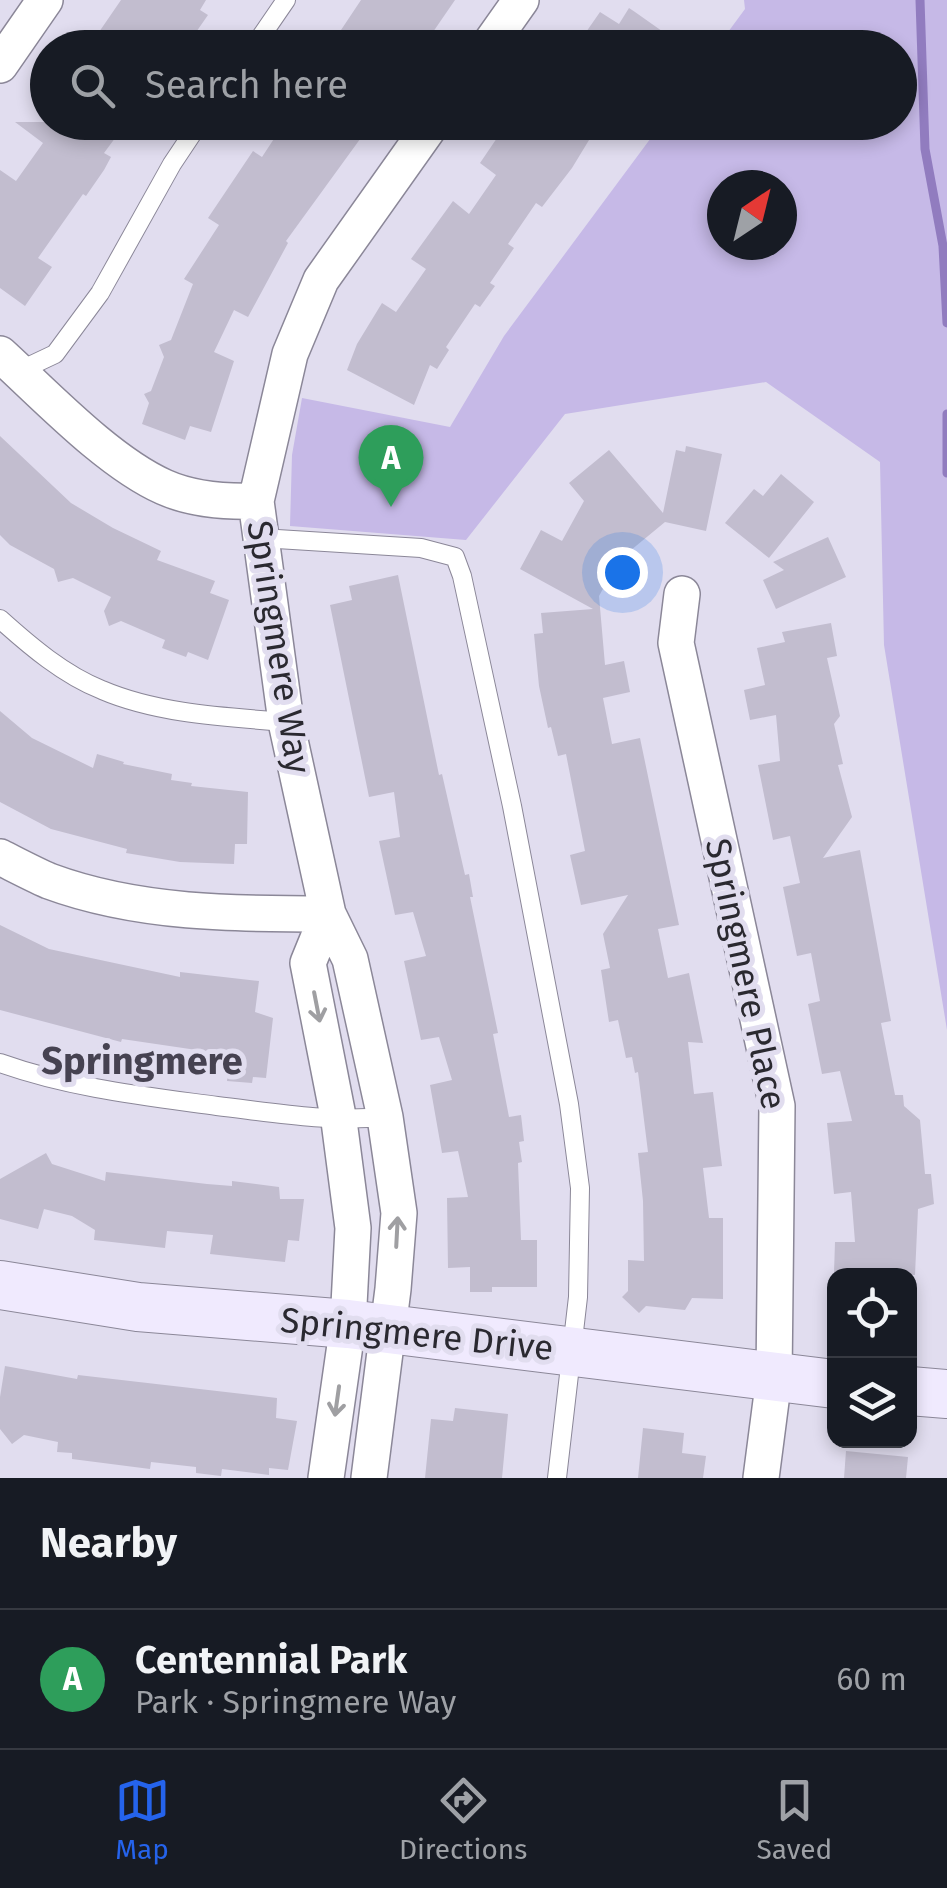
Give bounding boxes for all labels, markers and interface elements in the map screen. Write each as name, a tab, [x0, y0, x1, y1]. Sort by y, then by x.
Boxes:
search box	[30, 30, 917, 140]
icon: search	[65, 58, 120, 113]
text: Search here	[145, 62, 348, 108]
north arrow	[707, 170, 797, 260]
pin: A	[358, 424, 424, 507]
street label: Springmere Way	[238, 518, 320, 776]
your location	[597, 547, 648, 598]
street label: Springmere Place	[697, 835, 795, 1113]
one-way arrow	[308, 990, 327, 1023]
district label: Springmere	[41, 1038, 243, 1084]
one-way arrow	[388, 1216, 407, 1248]
map controls	[827, 1268, 917, 1448]
button: locate	[827, 1268, 917, 1358]
street label: Springmere Drive	[279, 1299, 555, 1369]
button: layers	[827, 1358, 917, 1448]
one-way arrow	[327, 1384, 345, 1417]
text: Nearby	[40, 1518, 177, 1568]
text: Centennial Park	[135, 1637, 407, 1683]
text: A	[63, 1660, 82, 1698]
text: 60 m	[836, 1660, 907, 1698]
text: Park · Springmere Way	[135, 1683, 456, 1721]
tab: Map	[115, 1773, 170, 1866]
tab: Directions	[399, 1773, 527, 1866]
tab: Saved	[757, 1773, 832, 1866]

